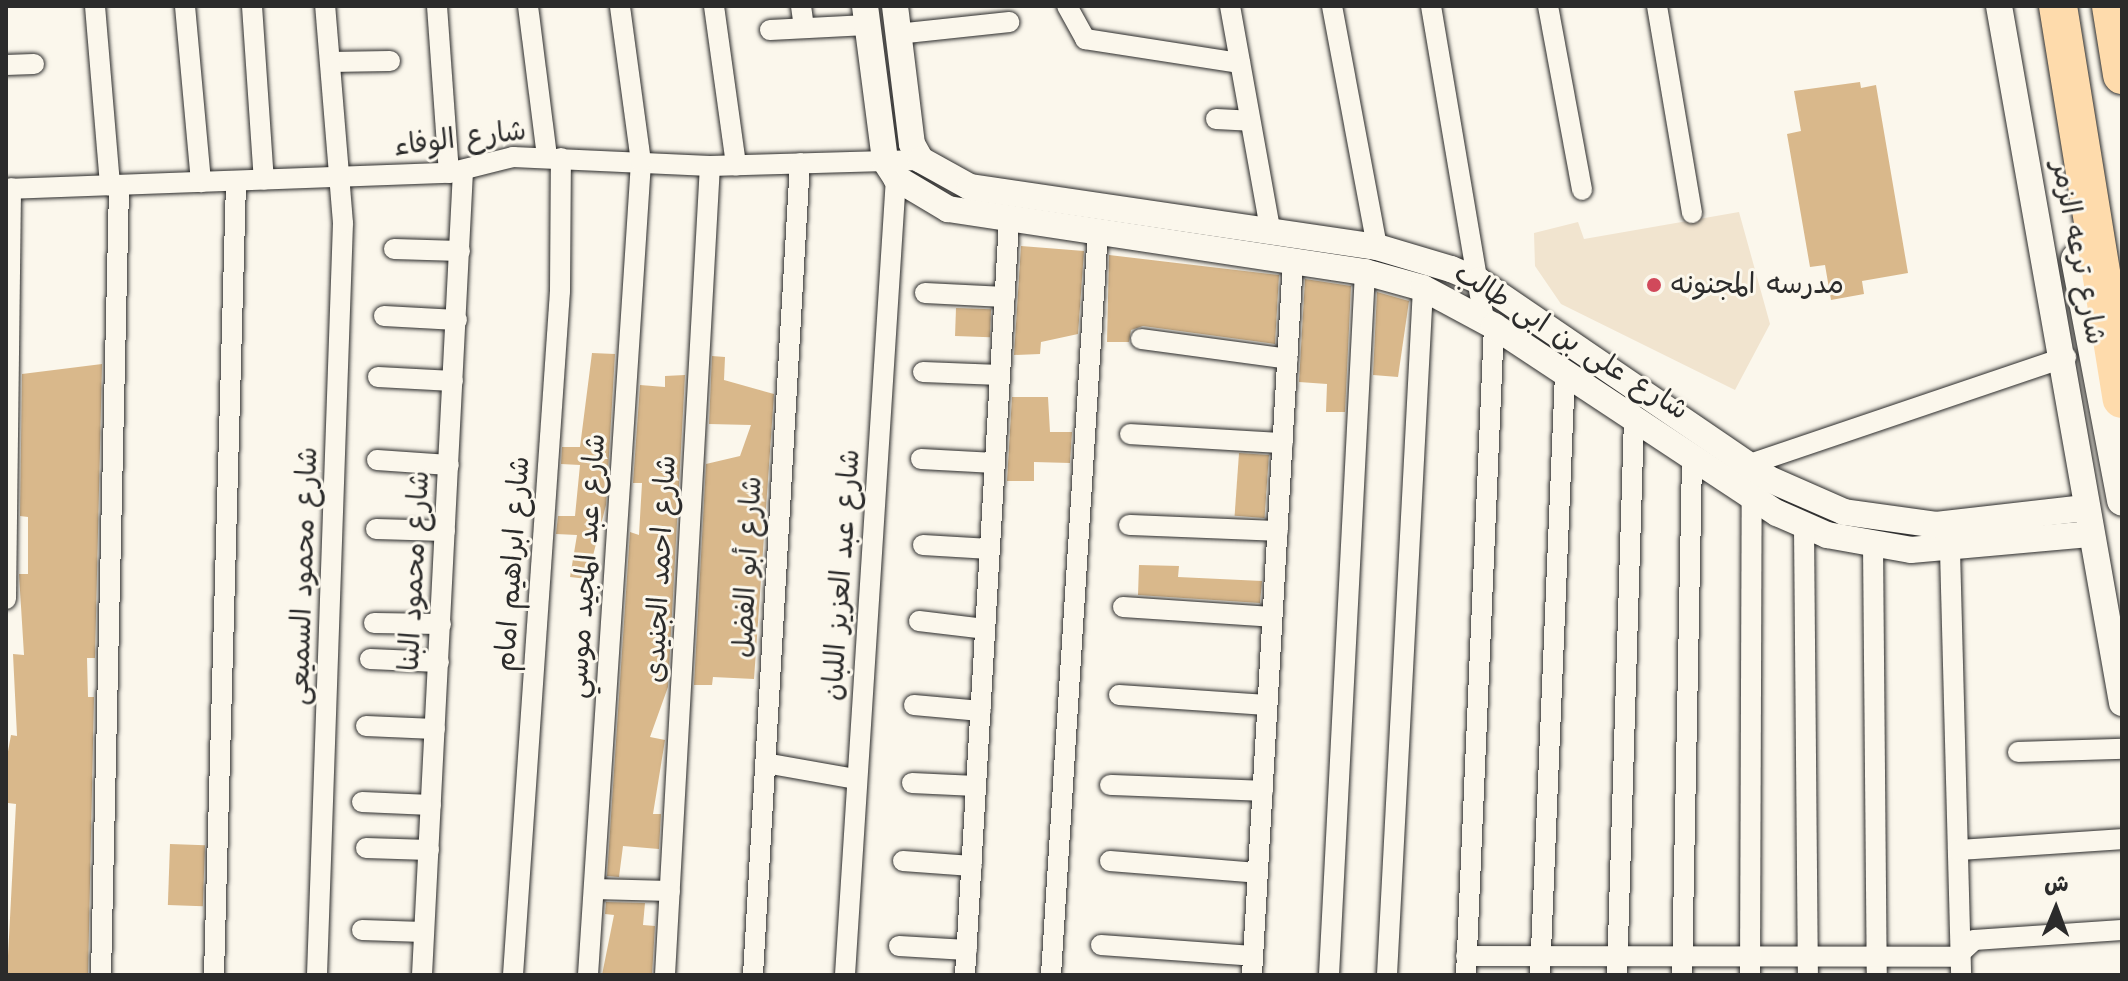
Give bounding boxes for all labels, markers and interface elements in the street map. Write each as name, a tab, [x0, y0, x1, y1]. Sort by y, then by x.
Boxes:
street label: شارع الوفاء	[392, 114, 528, 164]
street label: شارع ترعه الزمر	[2044, 158, 2112, 348]
street label: شارع على بن ابى طالب	[1448, 256, 1694, 428]
place label: مدرسه المجنونه	[1670, 268, 1844, 302]
marker: مدرسه المجنونه	[1645, 276, 1663, 294]
street label: شارع عبد المجيد موسي	[561, 432, 613, 700]
street label: شارع محمود السميعى	[283, 446, 325, 706]
street label: شارع عبد العزيز اللبان	[816, 448, 868, 702]
street label: شارع احمد الجنيدى	[638, 454, 684, 684]
street label: شارع ابراهيم امام	[489, 455, 537, 673]
street label: شارع محمود البنا	[393, 470, 437, 672]
street label: شارع أبو الفضل	[726, 475, 770, 659]
north arrow	[2016, 869, 2096, 949]
text: ش	[2044, 869, 2069, 900]

